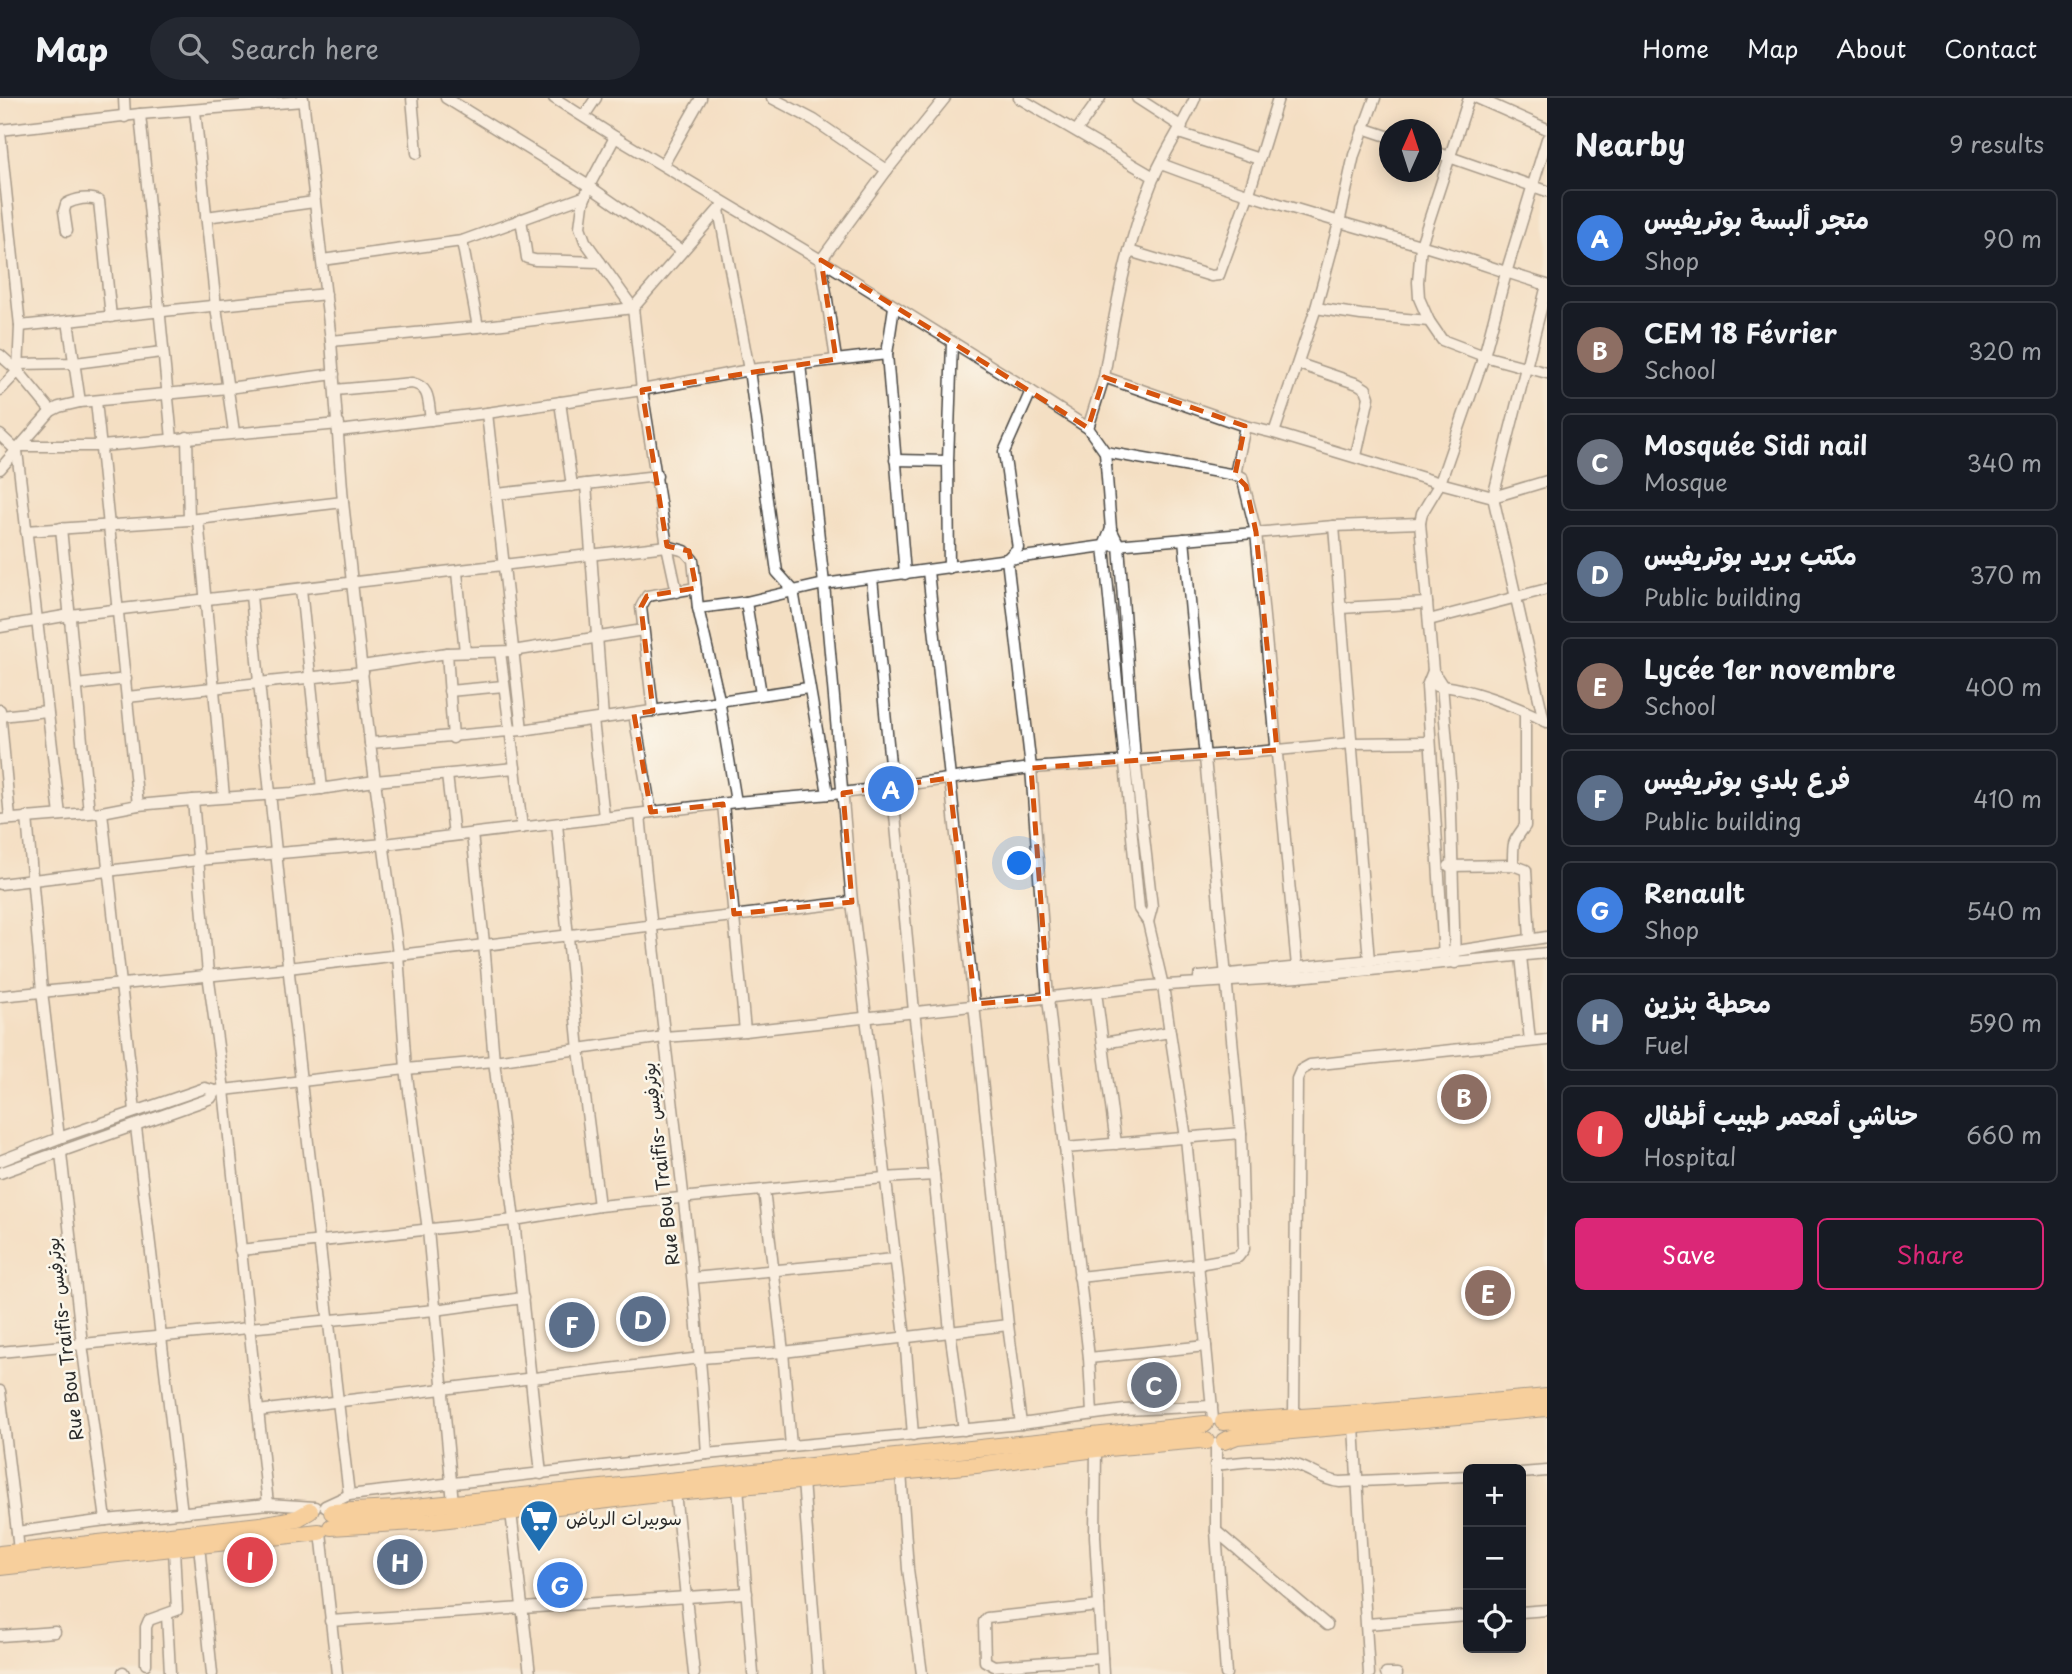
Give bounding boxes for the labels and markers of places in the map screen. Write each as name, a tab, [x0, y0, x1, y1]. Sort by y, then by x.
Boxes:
pin: A	[868, 763, 914, 815]
pin: B	[1441, 1071, 1487, 1123]
pin: E	[1465, 1267, 1511, 1319]
pin: D	[620, 1293, 666, 1345]
pin: F	[549, 1299, 595, 1351]
pin: C	[1131, 1359, 1177, 1411]
supermarket icon: سوبيرات الرياض	[518, 1498, 560, 1553]
place label: سوبيرات الرياض	[566, 1504, 682, 1531]
pin: I	[227, 1534, 273, 1586]
pin: H	[377, 1536, 423, 1588]
pin: G	[537, 1559, 583, 1611]

